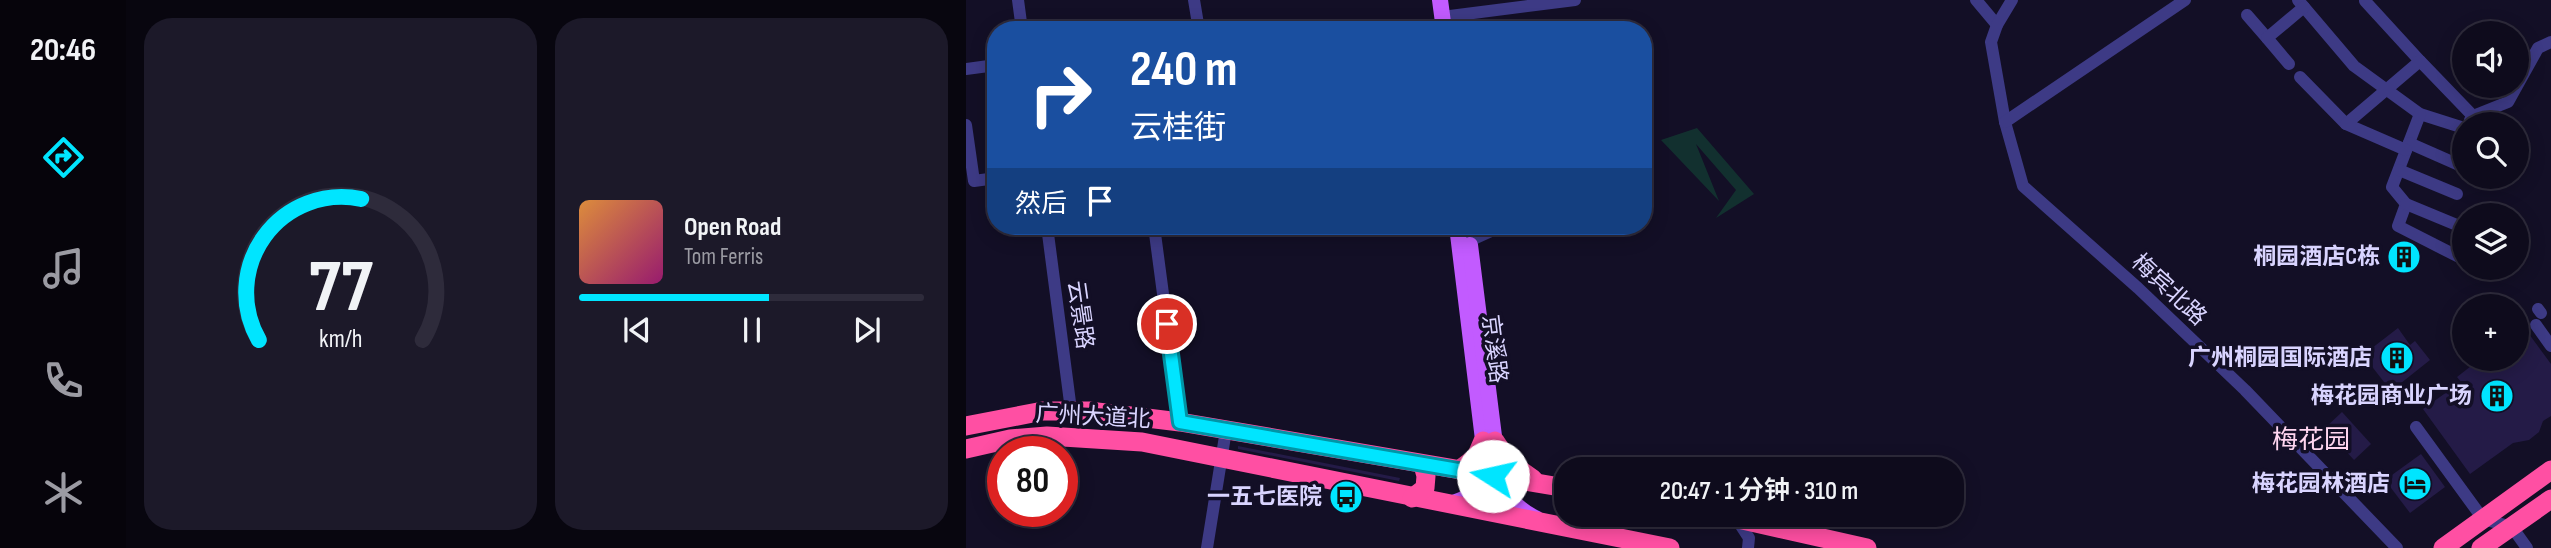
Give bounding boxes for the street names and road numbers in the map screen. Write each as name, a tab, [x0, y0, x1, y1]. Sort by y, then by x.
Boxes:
street label: 梅宾北路	[2126, 248, 2212, 332]
street label: 云景路	[1061, 279, 1099, 351]
street label: 京溪路	[1476, 313, 1512, 385]
street label: 广州大道北	[1035, 400, 1151, 434]

